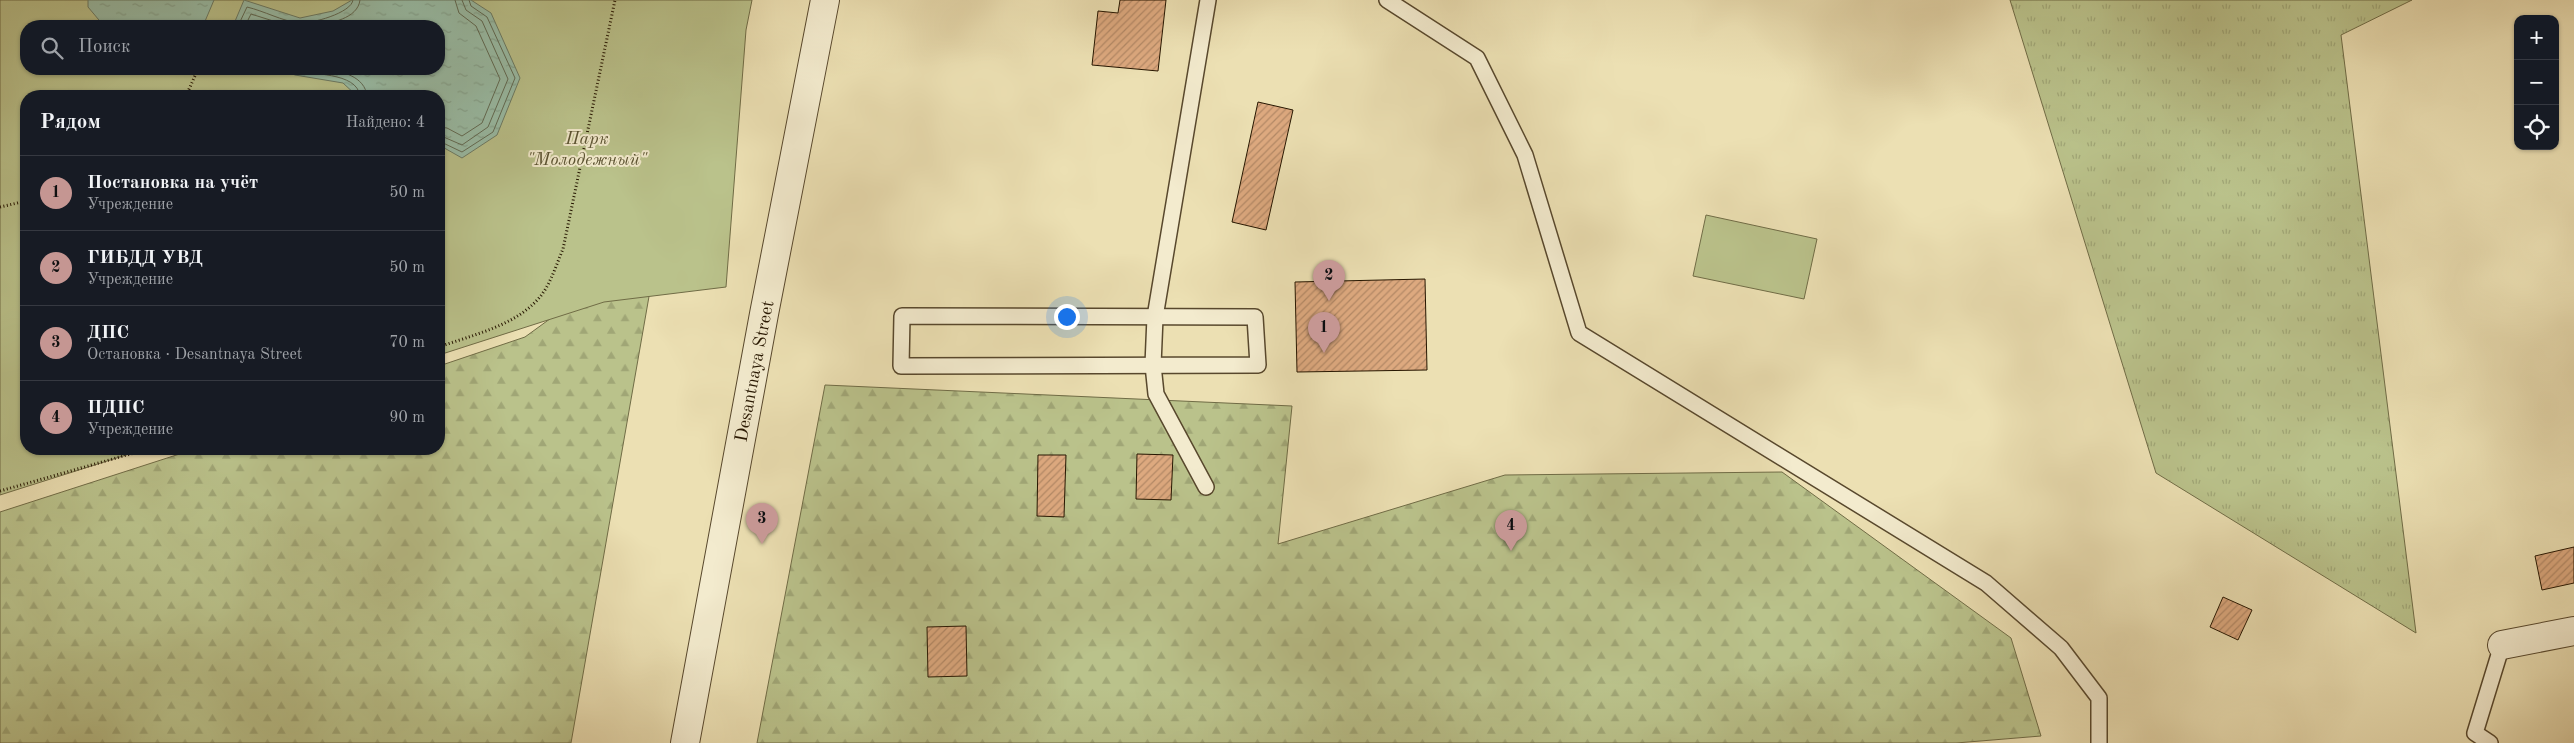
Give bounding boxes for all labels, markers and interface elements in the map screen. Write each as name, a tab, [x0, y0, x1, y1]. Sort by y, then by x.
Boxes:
map controls	[2514, 15, 2559, 150]
button: +	[2514, 15, 2559, 60]
search box	[20, 20, 445, 75]
icon: search	[38, 34, 66, 62]
text: Поиск	[78, 38, 130, 57]
button: −	[2514, 60, 2559, 105]
button: locate	[2514, 105, 2559, 150]
text: Рядом	[40, 112, 101, 133]
text: Найдено: 4	[346, 115, 425, 131]
park label: Парк "Молодежный"	[527, 130, 648, 169]
text: Постановка на учёт	[87, 174, 258, 193]
text: 1	[51, 185, 61, 201]
text: 50 m	[389, 185, 425, 201]
text: Учреждение	[87, 197, 173, 213]
text: ГИБДД УВД	[87, 249, 203, 268]
text: 2	[51, 260, 61, 276]
text: 50 m	[389, 260, 425, 276]
pin: 2	[1313, 260, 1345, 301]
text: Учреждение	[87, 272, 173, 288]
street label: Desantnaya Street	[732, 299, 778, 444]
your location	[1054, 304, 1080, 330]
pin: 1	[1308, 312, 1340, 353]
text: ДПС	[87, 324, 129, 343]
text: 3	[51, 335, 61, 351]
text: 70 m	[389, 335, 425, 351]
text: Остановка · Desantnaya Street	[87, 347, 302, 363]
text: ПДПС	[87, 399, 144, 418]
text: 4	[51, 410, 61, 426]
text: 90 m	[389, 410, 425, 426]
text: Учреждение	[87, 422, 173, 438]
pin: 3	[746, 503, 778, 544]
pin: 4	[1495, 510, 1527, 551]

